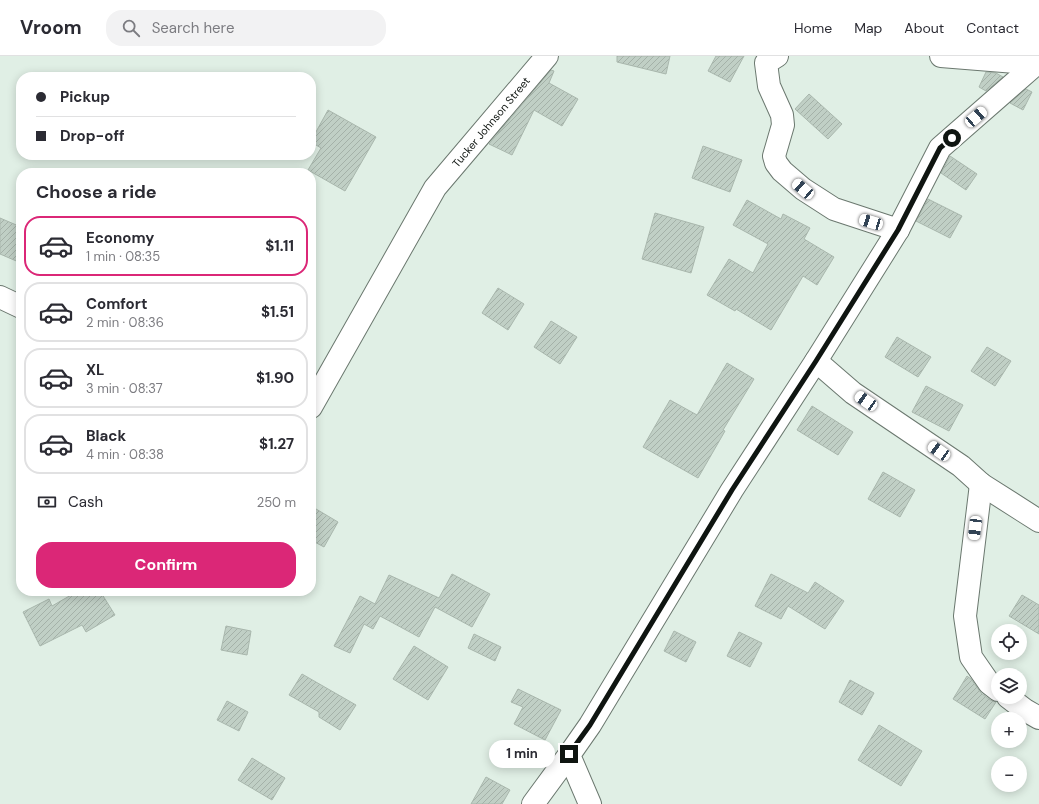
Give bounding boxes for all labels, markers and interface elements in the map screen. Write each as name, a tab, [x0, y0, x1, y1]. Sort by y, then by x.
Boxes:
search box	[106, 10, 386, 46]
text: Vroom	[20, 15, 82, 40]
icon: search	[120, 17, 142, 39]
text: Search here	[152, 18, 234, 38]
text: Home	[794, 19, 832, 37]
text: Map	[854, 19, 882, 37]
text: About	[904, 19, 944, 37]
text: Contact	[966, 19, 1019, 37]
street label: Tucker Johnson Street	[449, 74, 533, 170]
text: Pickup	[60, 87, 110, 107]
car	[963, 105, 989, 129]
text: Drop-off	[60, 126, 125, 146]
route start	[943, 129, 961, 147]
car	[790, 177, 816, 201]
text: Choose a ride	[36, 180, 157, 204]
car	[858, 213, 884, 231]
icon: car	[38, 228, 74, 264]
text: Economy	[86, 228, 154, 248]
text: $1.11	[265, 236, 294, 256]
text: 1 min · 08:35	[86, 248, 160, 265]
icon: car	[38, 294, 74, 330]
text: Comfort	[86, 294, 147, 314]
text: $1.51	[261, 302, 294, 322]
text: 2 min · 08:36	[86, 314, 164, 331]
icon: car	[38, 360, 74, 396]
text: XL	[86, 360, 104, 380]
text: $1.90	[256, 368, 294, 388]
text: 3 min · 08:37	[86, 380, 163, 397]
car	[853, 389, 879, 413]
icon: car	[38, 426, 74, 462]
text: Black	[86, 426, 126, 446]
text: $1.27	[259, 434, 294, 454]
car	[926, 439, 952, 463]
text: 4 min · 08:38	[86, 446, 164, 463]
icon: cash	[36, 491, 58, 513]
text: Cash	[68, 492, 103, 512]
text: 250 m	[257, 494, 296, 511]
car	[968, 515, 982, 541]
button: Confirm	[36, 542, 296, 588]
map controls	[991, 624, 1027, 792]
button: locate	[991, 624, 1027, 660]
button: layers	[991, 668, 1027, 704]
button: +	[991, 712, 1027, 748]
callout: 1 min	[489, 740, 555, 768]
text: 1 min	[506, 745, 538, 762]
route end	[560, 745, 578, 763]
button: −	[991, 756, 1027, 792]

